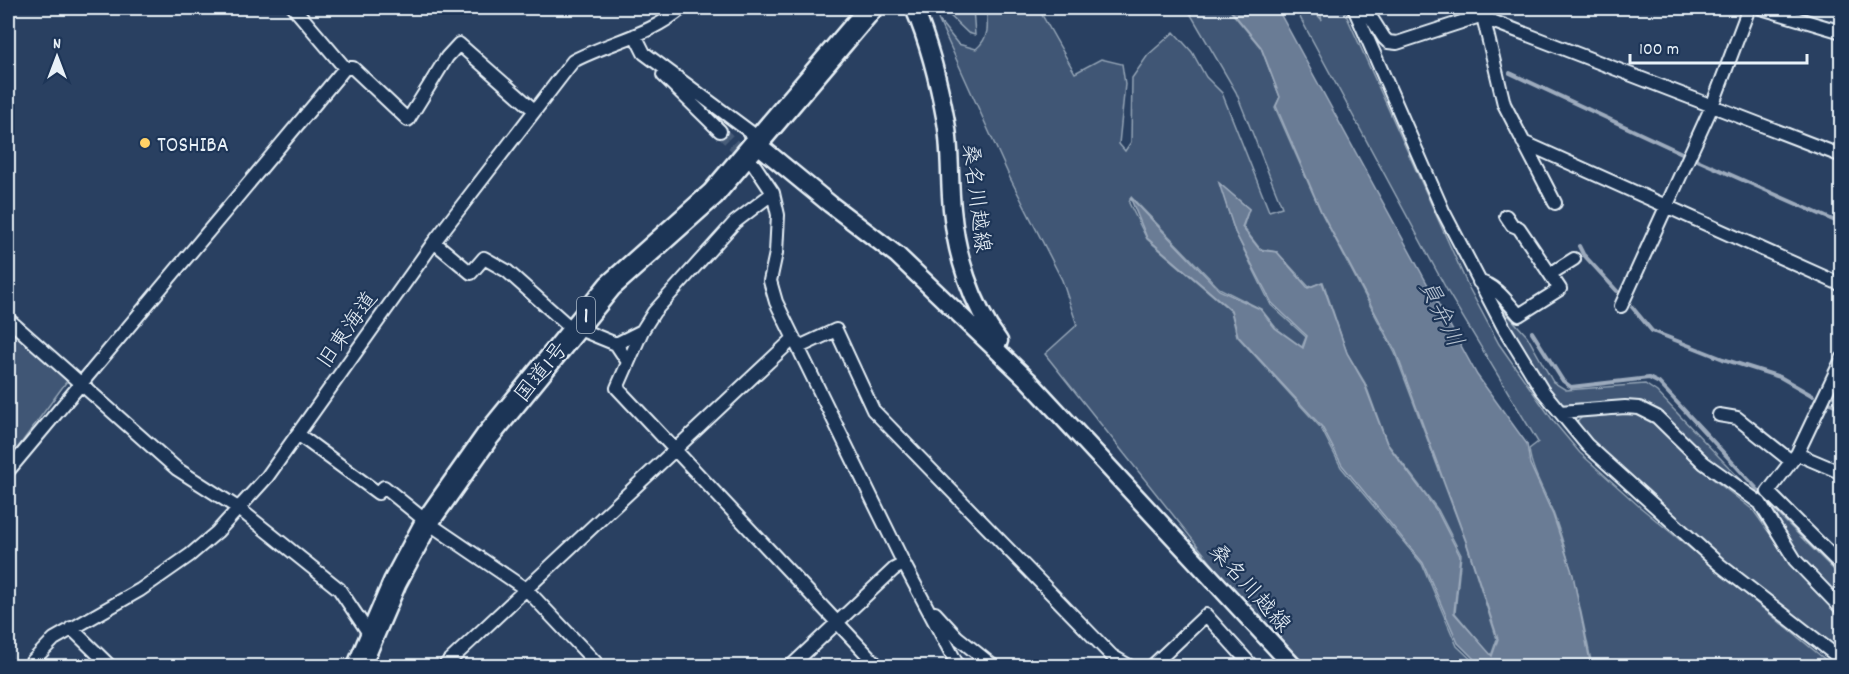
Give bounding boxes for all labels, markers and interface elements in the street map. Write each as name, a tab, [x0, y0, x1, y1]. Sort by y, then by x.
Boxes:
north arrow	[27, 27, 87, 87]
scale bar	[1630, 27, 1807, 65]
text: N	[53, 33, 61, 56]
text: 100 m	[1639, 38, 1679, 63]
place label: TOSHIBA	[157, 131, 229, 162]
marker: TOSHIBA	[138, 136, 152, 150]
street label: 桑名川越線	[952, 142, 997, 255]
water label: 員弁川	[1408, 275, 1470, 354]
street label: 旧東海道	[311, 286, 387, 376]
road number: 1	[577, 297, 595, 333]
street label: 国道1号	[508, 336, 577, 410]
street label: 桑名川越線	[1200, 538, 1297, 641]

